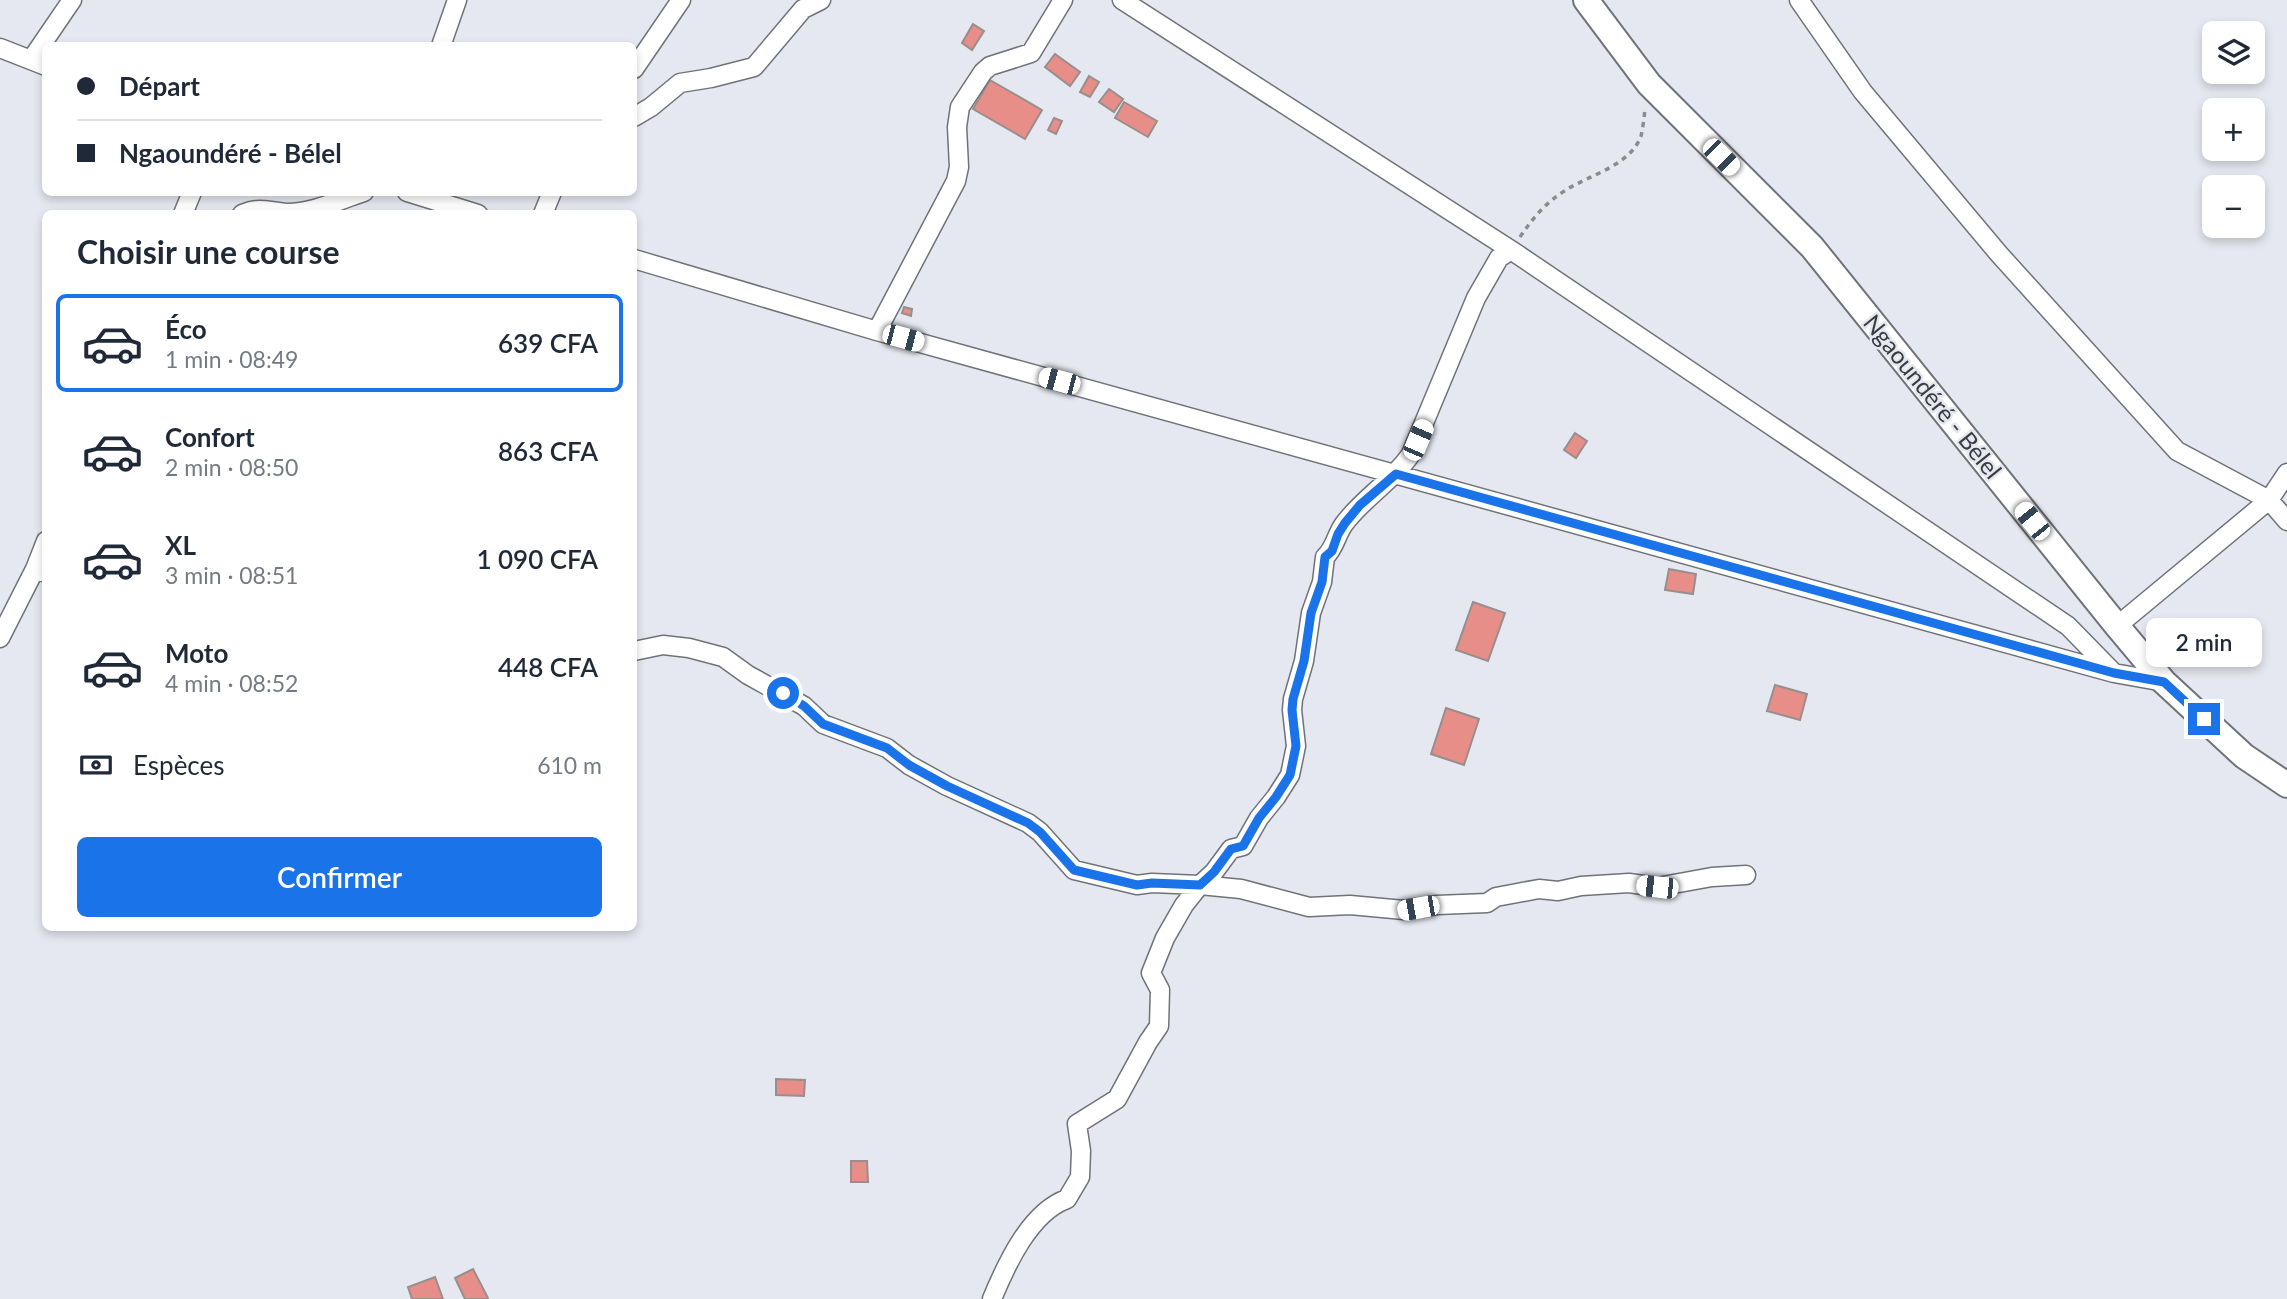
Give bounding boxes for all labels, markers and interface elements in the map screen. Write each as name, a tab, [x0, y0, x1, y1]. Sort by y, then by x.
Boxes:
map controls	[2202, 21, 2265, 238]
button: layers	[2202, 21, 2265, 84]
text: Départ	[119, 70, 200, 102]
button: +	[2202, 98, 2265, 161]
car	[1699, 135, 1744, 179]
text: Ngaoundéré - Bélel	[119, 137, 342, 169]
button: −	[2202, 175, 2265, 238]
text: Choisir une course	[77, 232, 340, 271]
street label: Ngaoundéré - Bélel	[1858, 308, 2008, 484]
icon: car	[81, 312, 144, 375]
text: Éco	[165, 313, 207, 345]
car	[880, 322, 927, 354]
text: 639 CFA	[498, 327, 598, 359]
text: 1 min · 08:49	[165, 345, 298, 373]
car	[1036, 365, 1083, 397]
car	[1401, 417, 1436, 463]
icon: car	[81, 420, 144, 483]
text: Confort	[165, 421, 255, 453]
text: 863 CFA	[498, 435, 598, 467]
text: 2 min · 08:50	[165, 453, 298, 481]
car	[2011, 498, 2054, 544]
icon: car	[81, 528, 144, 591]
text: XL	[165, 529, 196, 561]
text: 1 090 CFA	[476, 543, 598, 575]
text: 3 min · 08:51	[165, 561, 298, 589]
callout: 2 min	[2146, 618, 2262, 666]
text: 2 min	[2176, 628, 2232, 656]
icon: car	[81, 636, 144, 699]
text: Moto	[165, 637, 228, 669]
text: 448 CFA	[498, 651, 598, 683]
text: 4 min · 08:52	[165, 669, 298, 697]
route start	[767, 677, 799, 709]
route end	[2188, 703, 2220, 735]
icon: cash	[77, 746, 115, 784]
text: Espèces	[133, 749, 225, 781]
text: 610 m	[537, 751, 602, 779]
button: Confirmer	[77, 837, 602, 917]
car	[1636, 874, 1679, 900]
car	[1396, 894, 1441, 922]

